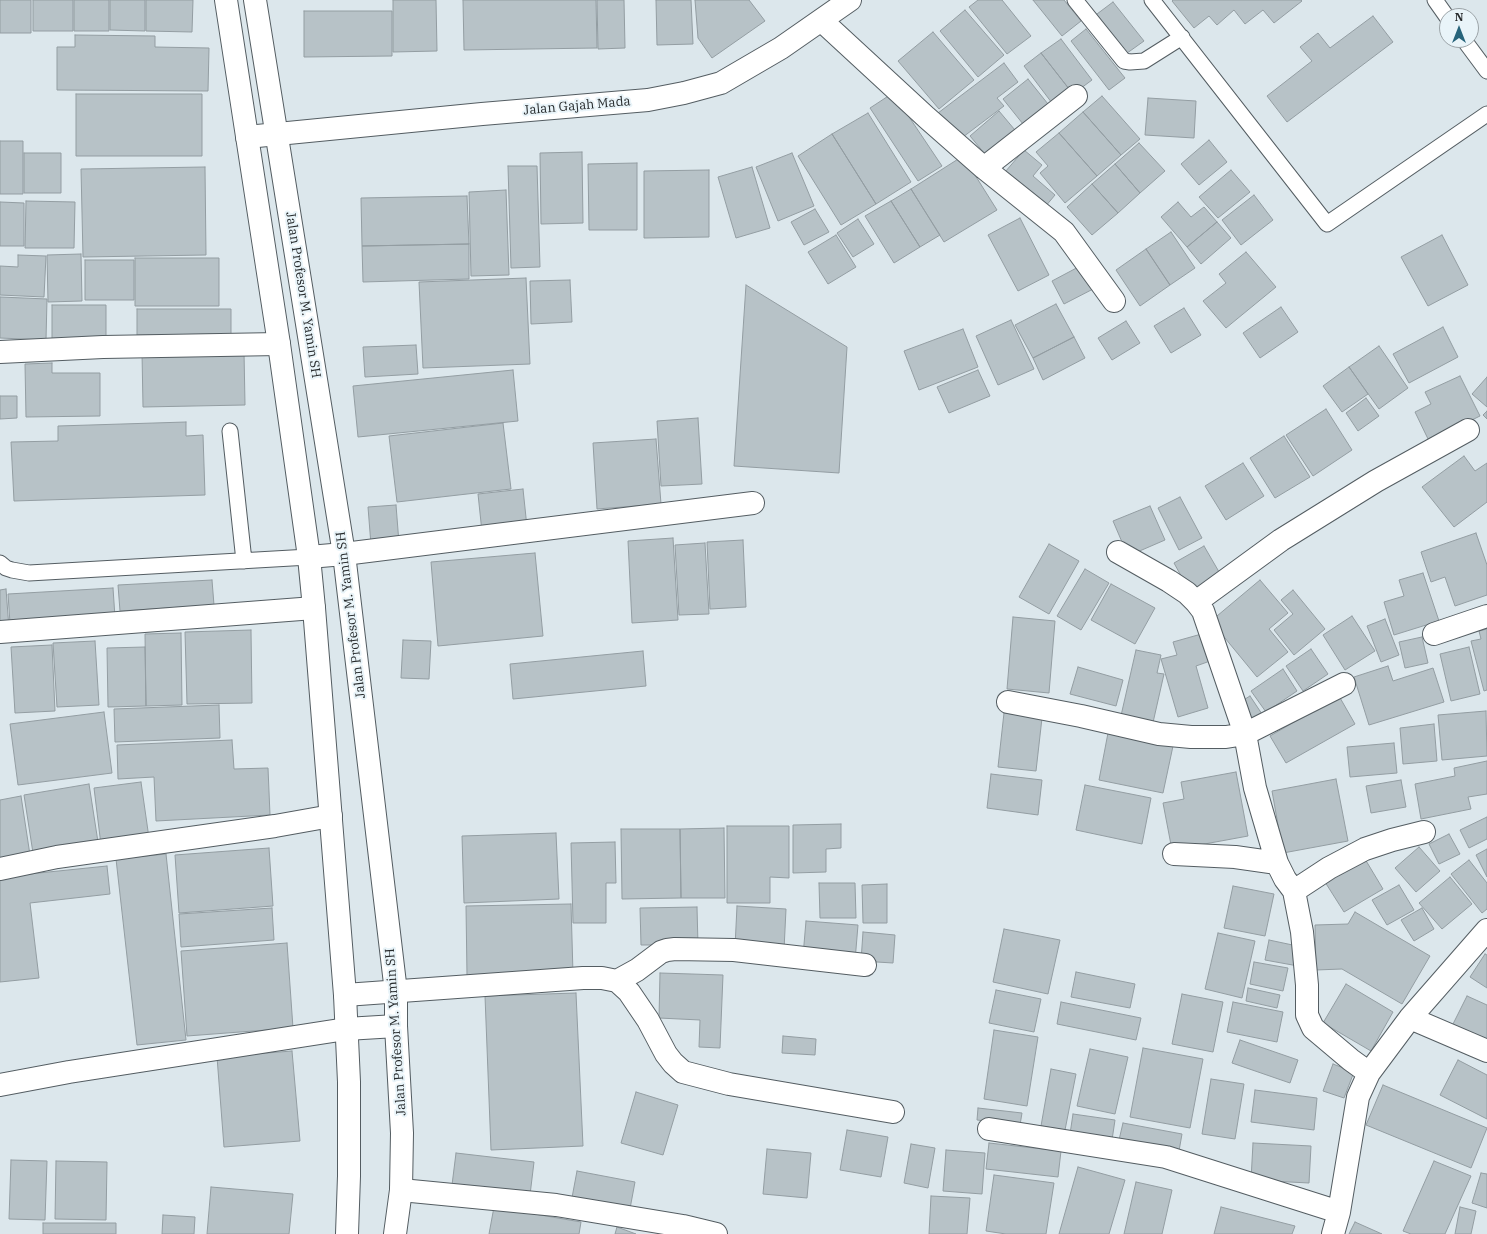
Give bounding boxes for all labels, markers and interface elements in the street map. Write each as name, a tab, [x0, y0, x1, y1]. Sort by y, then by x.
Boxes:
north arrow	[1439, 8, 1479, 48]
text: N	[1455, 10, 1463, 24]
street label: Jalan Gajah Mada	[523, 94, 631, 118]
street label: Jalan Profesor M. Yamin SH	[282, 211, 324, 379]
street label: Jalan Profesor M. Yamin SH	[333, 531, 369, 699]
street label: Jalan Profesor M. Yamin SH	[382, 948, 410, 1116]

